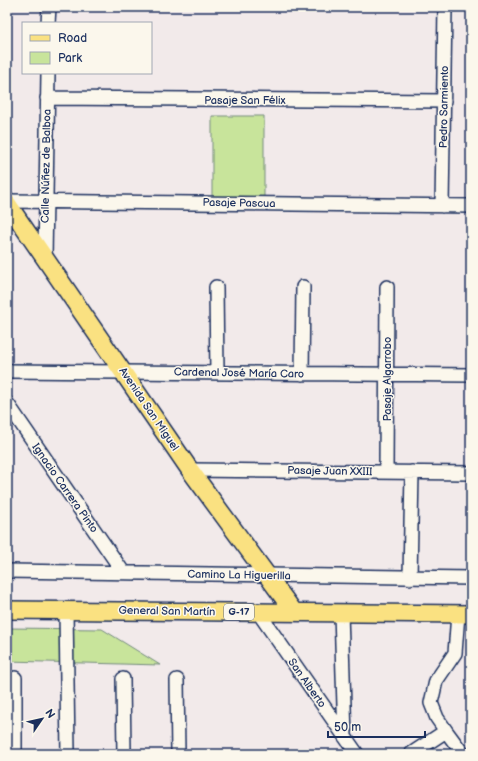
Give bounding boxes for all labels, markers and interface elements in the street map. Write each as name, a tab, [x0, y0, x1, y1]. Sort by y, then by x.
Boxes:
legend	[22, 22, 152, 74]
text: Road	[58, 31, 87, 46]
text: Park	[58, 51, 82, 66]
street label: Pedro Sarmiento	[437, 66, 451, 148]
street label: Pasaje San Félix	[204, 94, 286, 107]
street label: Calle Núñez de Balboa	[39, 109, 53, 223]
street label: Pasaje Pascua	[202, 196, 276, 210]
street label: Pasaje Algarrobo	[381, 337, 394, 421]
street label: Avenida San Miguel	[116, 365, 182, 453]
street label: Cardenal José María Caro	[174, 365, 304, 381]
street label: Ignacio Carrera Pinto	[29, 441, 101, 535]
street label: Pasaje Juan XXIII	[287, 464, 373, 478]
street label: Camino La Higuerilla	[187, 568, 291, 582]
street label: General San Martín	[119, 604, 215, 618]
road number: G-17	[224, 604, 254, 620]
street label: San Alberto	[285, 656, 329, 710]
north arrow	[22, 699, 62, 739]
text: N	[42, 707, 58, 721]
scale bar	[328, 713, 425, 739]
text: 50 m	[334, 720, 361, 735]

